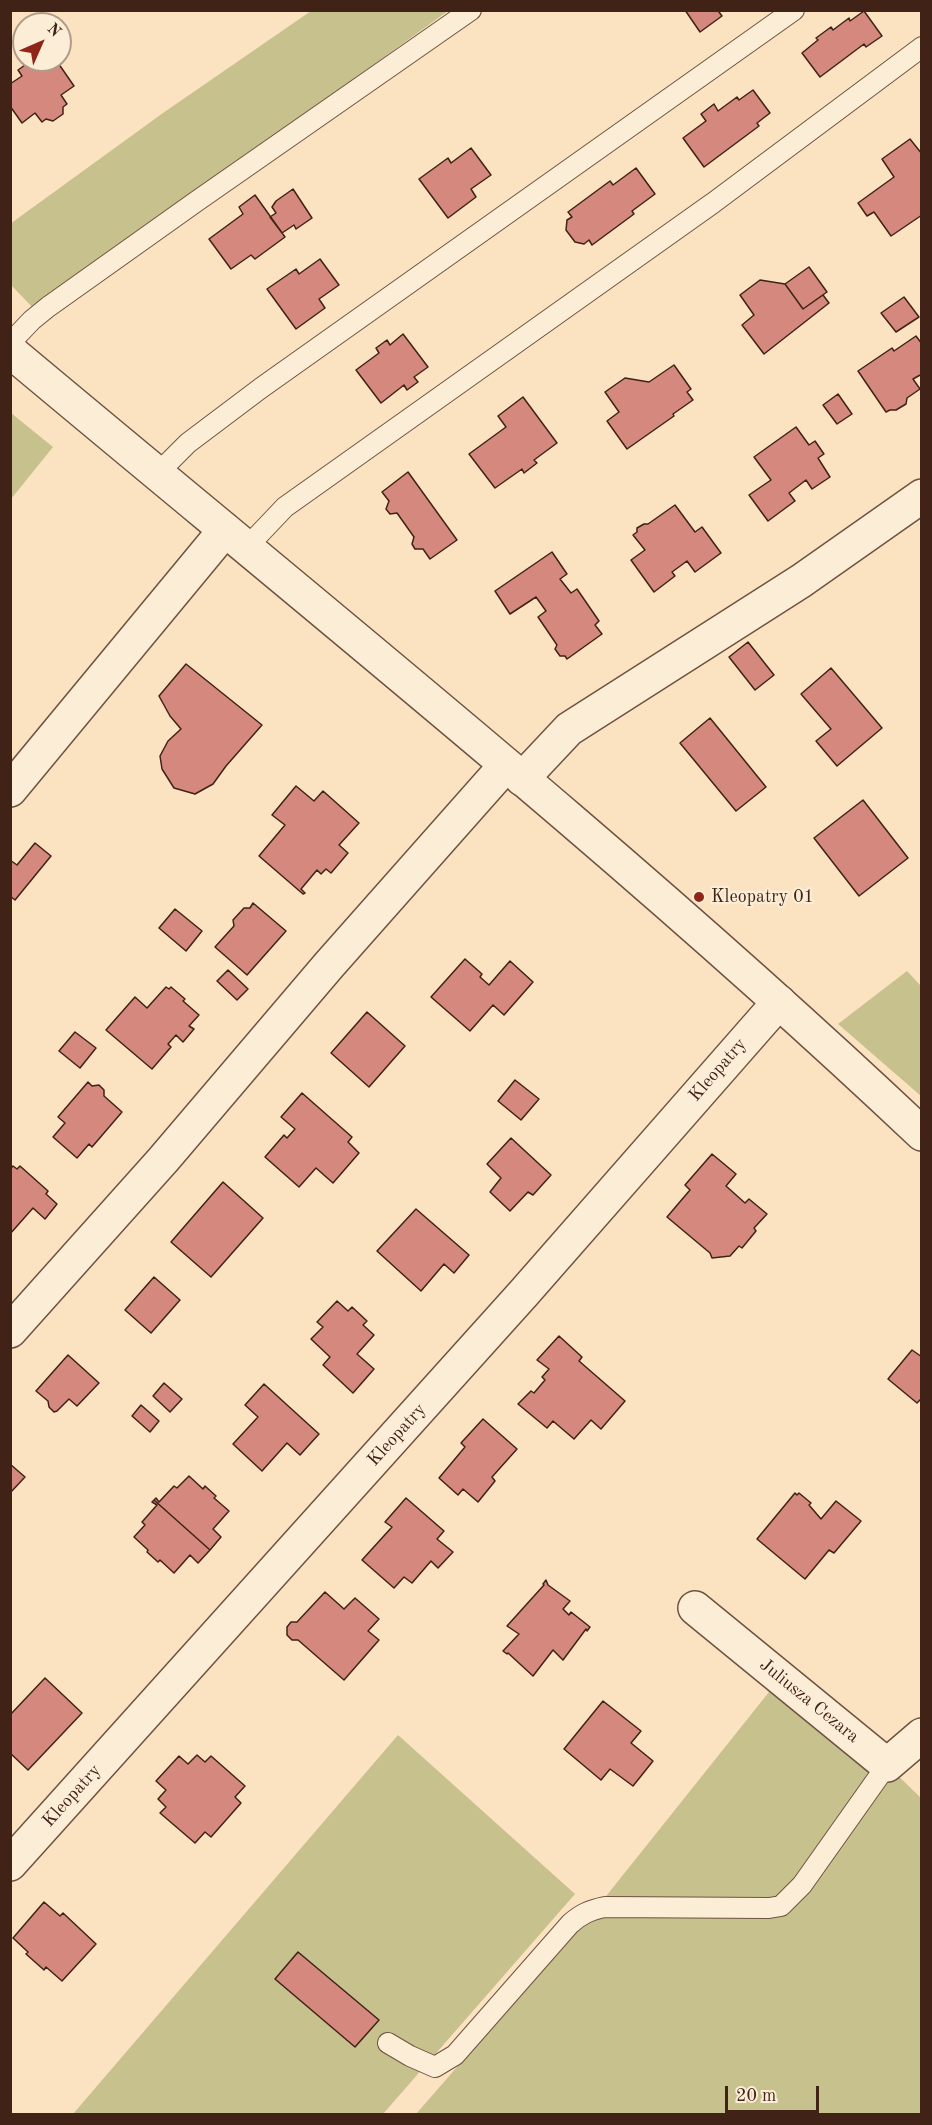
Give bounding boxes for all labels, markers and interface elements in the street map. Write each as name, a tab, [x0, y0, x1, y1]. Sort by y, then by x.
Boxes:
north arrow	[12, 12, 72, 72]
text: N	[43, 21, 63, 41]
place label: Kleopatry 01	[711, 886, 814, 908]
marker: Kleopatry 01	[692, 890, 706, 904]
street label: Kleopatry	[685, 1034, 751, 1106]
street label: Kleopatry	[363, 1399, 431, 1471]
street label: Juliusza Cezara	[755, 1654, 863, 1748]
street label: Kleopatry	[38, 1760, 106, 1832]
scale bar	[728, 2074, 822, 2112]
text: 20 m	[736, 2087, 776, 2105]

